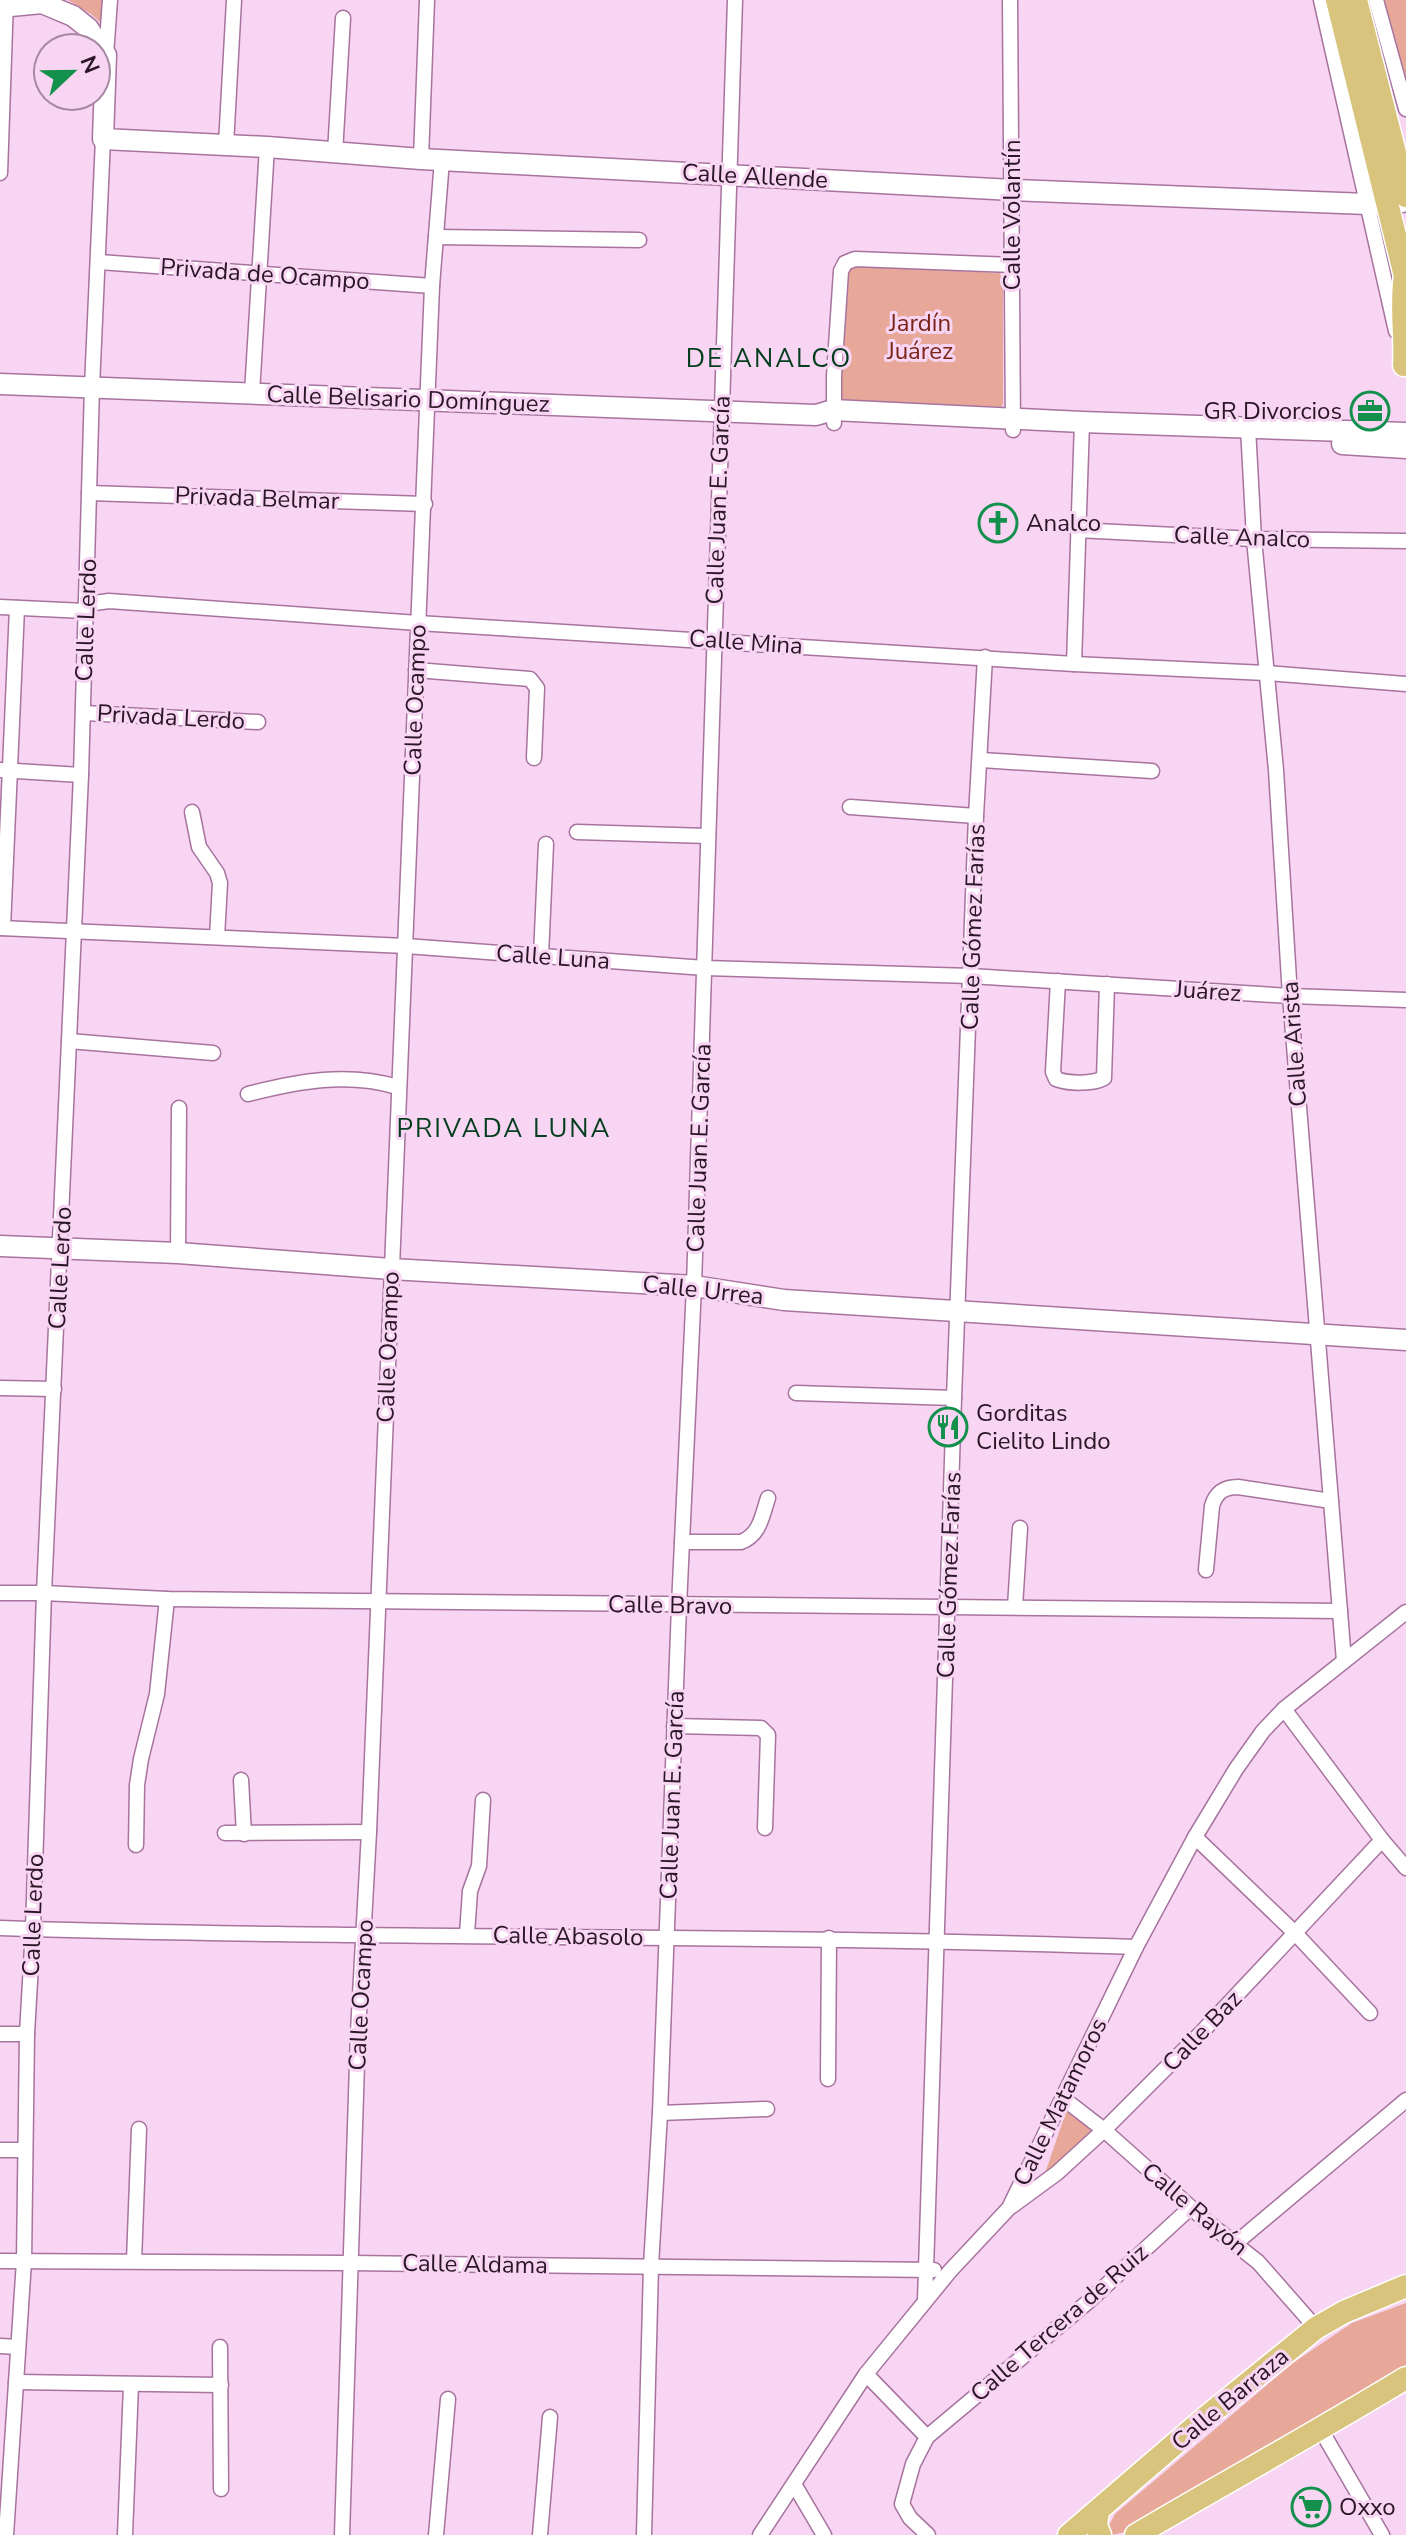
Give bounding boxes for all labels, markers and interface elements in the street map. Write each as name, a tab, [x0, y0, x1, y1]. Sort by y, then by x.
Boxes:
north arrow	[32, 32, 112, 112]
text: N	[73, 52, 107, 78]
street label: Calle Volantín	[996, 139, 1028, 291]
street label: Calle Allende	[681, 156, 829, 196]
street label: Privada de Ocampo	[159, 251, 371, 297]
park label: Jardín Juárez	[886, 307, 953, 367]
district label: DE ANALCO	[686, 341, 852, 376]
street label: Calle Belisario Domínguez	[266, 378, 550, 420]
office icon: GR Divorcios	[1349, 390, 1391, 432]
street label: Calle Juan E. García	[698, 395, 738, 605]
place label: GR Divorcios	[1203, 395, 1342, 427]
street label: Privada Belmar	[174, 479, 340, 517]
church icon: Analco	[977, 502, 1019, 544]
place label: Analco	[1026, 507, 1101, 539]
street label: Calle Analco	[1173, 519, 1311, 555]
street label: Calle Lerdo	[68, 558, 104, 682]
street label: Calle Mina	[688, 622, 804, 662]
street label: Calle Ocampo	[396, 624, 434, 776]
street label: Privada Lerdo	[96, 697, 246, 737]
street label: Calle Gómez Farías	[953, 823, 993, 1031]
street label: Calle Luna	[495, 937, 611, 977]
street label: Juárez	[1173, 973, 1242, 1009]
street label: Calle Arista	[1274, 980, 1314, 1108]
street label: Calle Juan E. García	[679, 1043, 719, 1253]
district label: PRIVADA LUNA	[396, 1111, 612, 1146]
street label: Calle Lerdo	[41, 1206, 79, 1330]
street label: Calle Urrea	[641, 1268, 765, 1312]
street label: Calle Ocampo	[369, 1271, 407, 1423]
place label: Gorditas Cielito Lindo	[976, 1397, 1111, 1457]
restaurant icon: Gorditas Cielito Lindo	[927, 1406, 969, 1448]
street label: Calle Gómez Farías	[929, 1471, 969, 1679]
street label: Calle Bravo	[608, 1588, 732, 1622]
street label: Calle Juan E. García	[652, 1690, 692, 1900]
street label: Calle Lerdo	[15, 1853, 51, 1977]
street label: Calle Ocampo	[341, 1919, 381, 2071]
street label: Calle Abasolo	[492, 1919, 644, 1953]
street label: Calle Baz	[1155, 1983, 1249, 2079]
street label: Calle Matamoros	[1005, 2013, 1115, 2191]
street label: Calle Rayón	[1135, 2155, 1255, 2263]
street label: Calle Tercera de Ruiz	[963, 2237, 1155, 2409]
street label: Calle Aldama	[402, 2247, 548, 2281]
street label: Calle Barraza	[1165, 2340, 1295, 2458]
supermarket icon: Oxxo	[1290, 2486, 1332, 2528]
place label: Oxxo	[1339, 2491, 1396, 2523]

